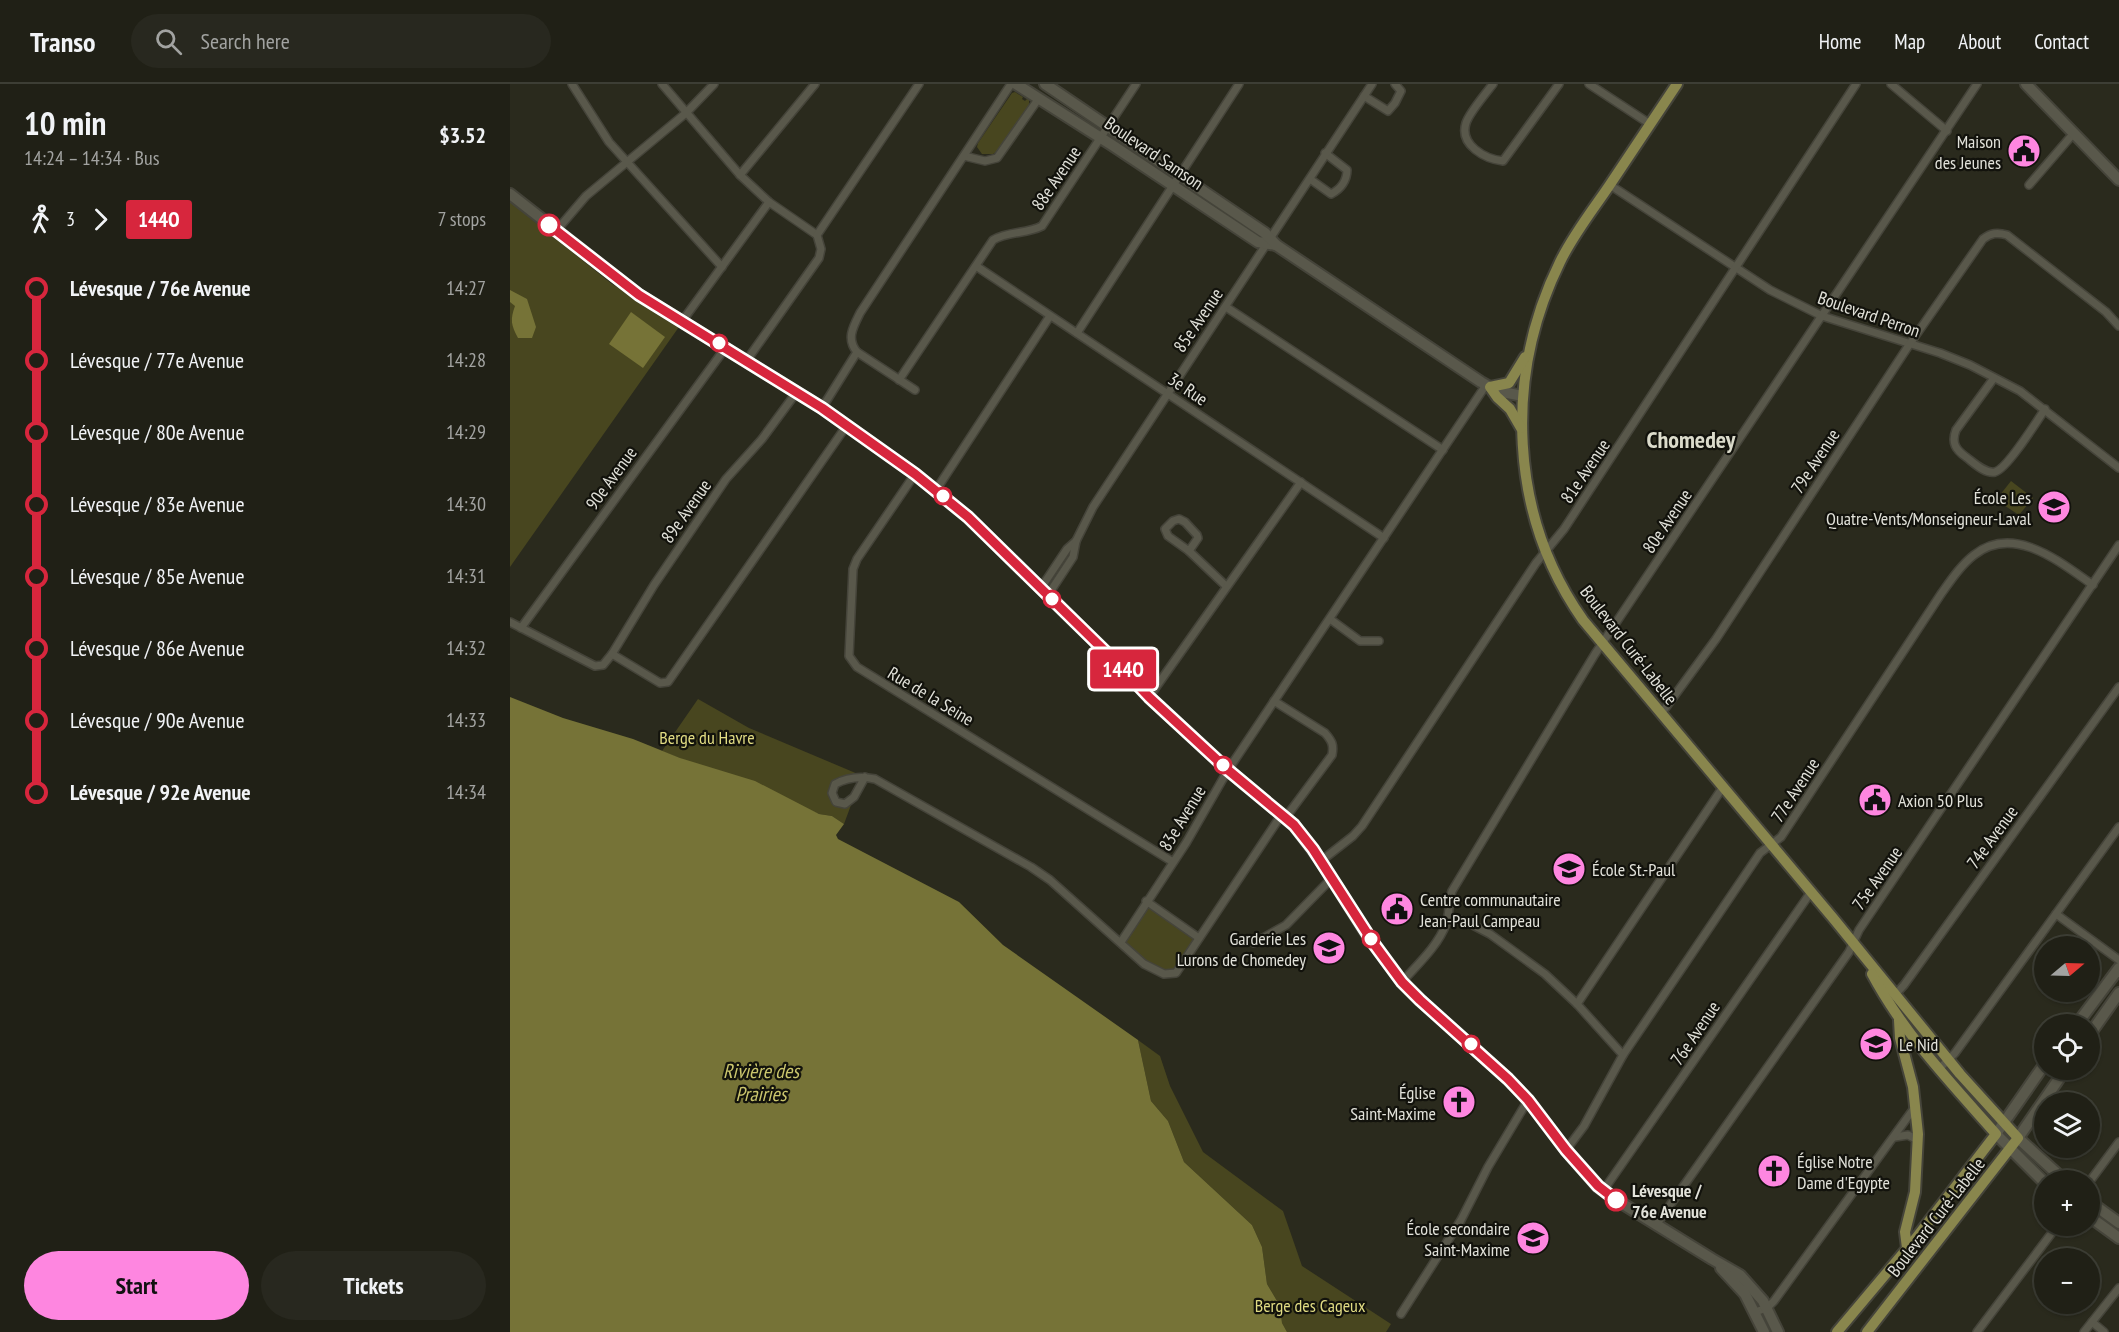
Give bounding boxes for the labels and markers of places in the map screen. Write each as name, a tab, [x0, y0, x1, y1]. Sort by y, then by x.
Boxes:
place label: Maison des Jeunes	[1935, 130, 2001, 174]
public building icon: Maison des Jeunes	[2006, 133, 2042, 169]
unlabelled marker	[538, 214, 560, 236]
unlabelled marker	[710, 334, 728, 352]
place label: École Les Quatre-Vents/Monseigneur-Laval	[1826, 486, 2032, 530]
unlabelled marker	[934, 487, 952, 505]
school or university icon: École Les Quatre-Vents/Monseigneur-Laval	[2036, 489, 2072, 525]
unlabelled marker	[1043, 590, 1061, 608]
unlabelled marker	[1214, 756, 1232, 774]
public building icon: Axion 50 Plus	[1857, 782, 1893, 818]
place label: Axion 50 Plus	[1898, 789, 1983, 812]
school or university icon: École St.-Paul	[1551, 851, 1587, 887]
place label: École St.-Paul	[1592, 858, 1676, 881]
place label: Centre communautaire Jean-Paul Campeau	[1419, 888, 1561, 932]
public building icon: Centre communautaire Jean-Paul Campeau	[1379, 891, 1415, 927]
place label: Garderie Les Lurons de Chomedey	[1177, 927, 1306, 971]
school or university icon: Garderie Les Lurons de Chomedey	[1311, 930, 1347, 966]
unlabelled marker	[1362, 930, 1380, 948]
school or university icon: Le Nid	[1858, 1026, 1894, 1062]
place label: Le Nid	[1899, 1033, 1938, 1056]
unlabelled marker	[1462, 1035, 1480, 1053]
place label: Église Saint-Maxime	[1350, 1081, 1436, 1125]
church icon: Église Saint-Maxime	[1441, 1084, 1477, 1120]
place label: Église Notre Dame d'Egypte	[1797, 1150, 1890, 1194]
church icon: Église Notre Dame d'Egypte	[1756, 1153, 1792, 1189]
place label: Lévesque / 76e Avenue	[1632, 1179, 1707, 1223]
marker: Lévesque / 76e Avenue	[1605, 1189, 1627, 1211]
place label: École secondaire Saint-Maxime	[1407, 1217, 1510, 1261]
school or university icon: École secondaire Saint-Maxime	[1515, 1220, 1551, 1256]

